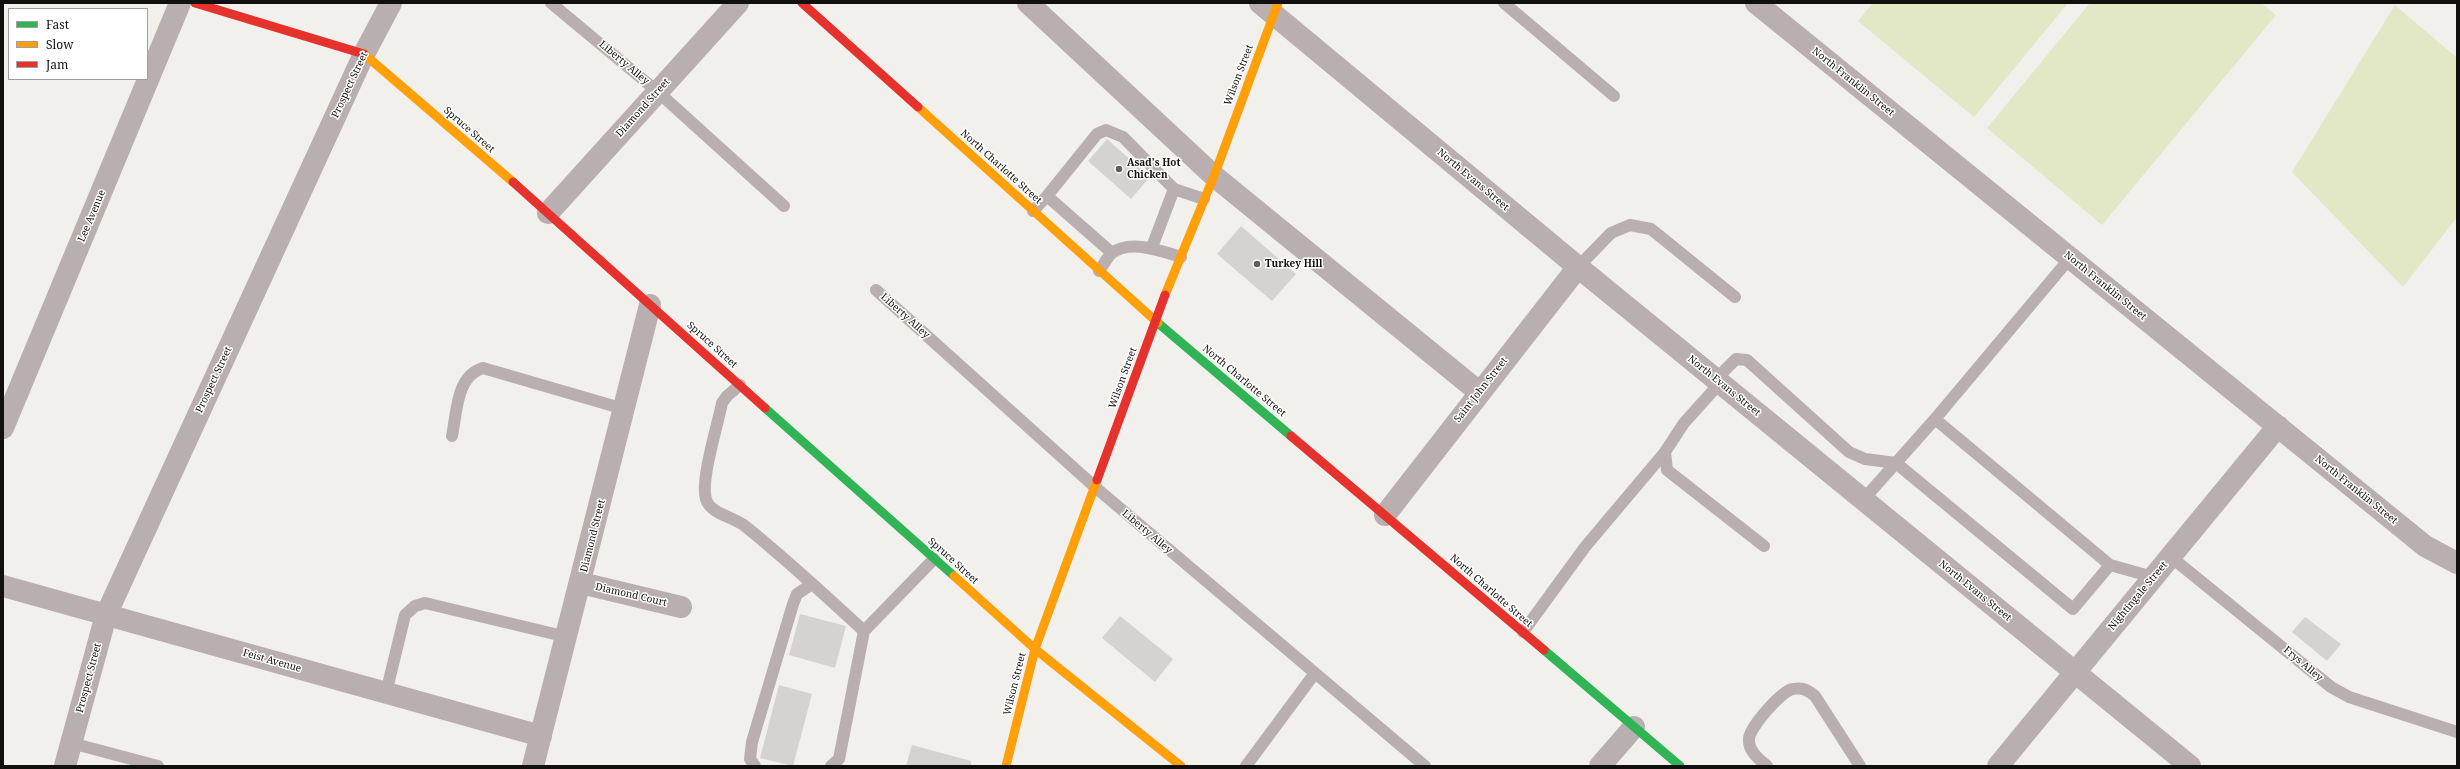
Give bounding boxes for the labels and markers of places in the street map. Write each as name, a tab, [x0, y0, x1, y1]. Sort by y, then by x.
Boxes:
place label: Asad's Hot Chicken	[1127, 157, 1181, 180]
marker: Asad's Hot Chicken	[1114, 164, 1124, 174]
place label: Turkey Hill	[1265, 258, 1322, 270]
marker: Turkey Hill	[1252, 259, 1262, 269]

